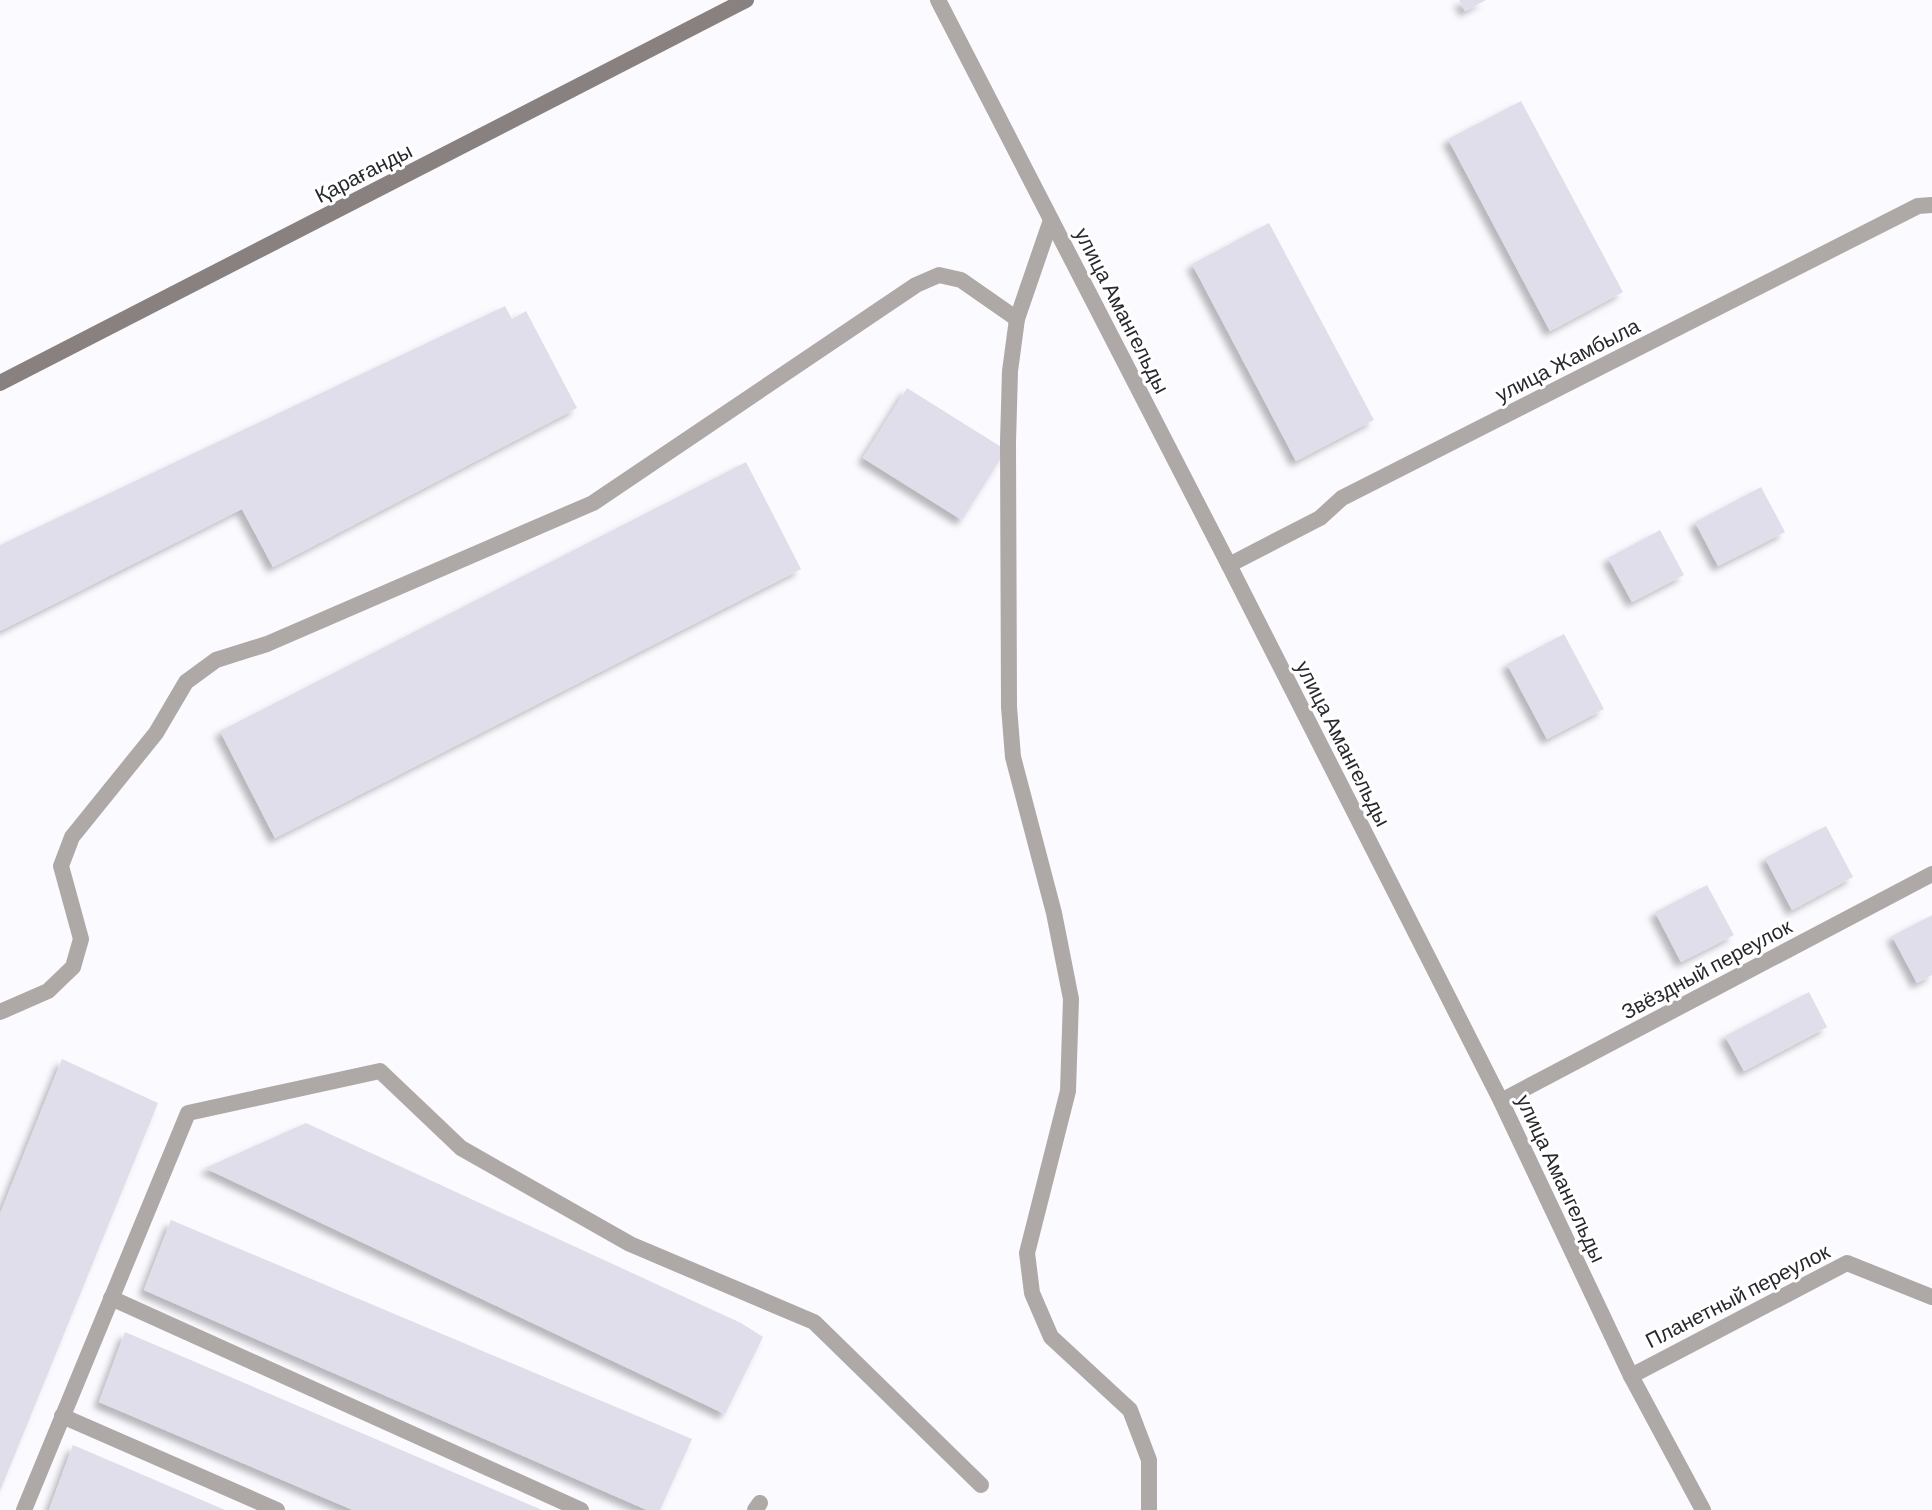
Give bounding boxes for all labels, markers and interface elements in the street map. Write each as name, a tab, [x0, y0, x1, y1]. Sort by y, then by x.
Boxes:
street label: Қарағанды	[310, 137, 416, 207]
street label: улица Амангельды	[1070, 223, 1176, 397]
street label: улица Жамбыла	[1491, 312, 1644, 406]
street label: улица Амангельды	[1291, 656, 1397, 830]
street label: Звёздный переулок	[1617, 912, 1796, 1023]
street label: улица Амангельды	[1512, 1090, 1612, 1266]
street label: Планетный переулок	[1641, 1237, 1834, 1352]

